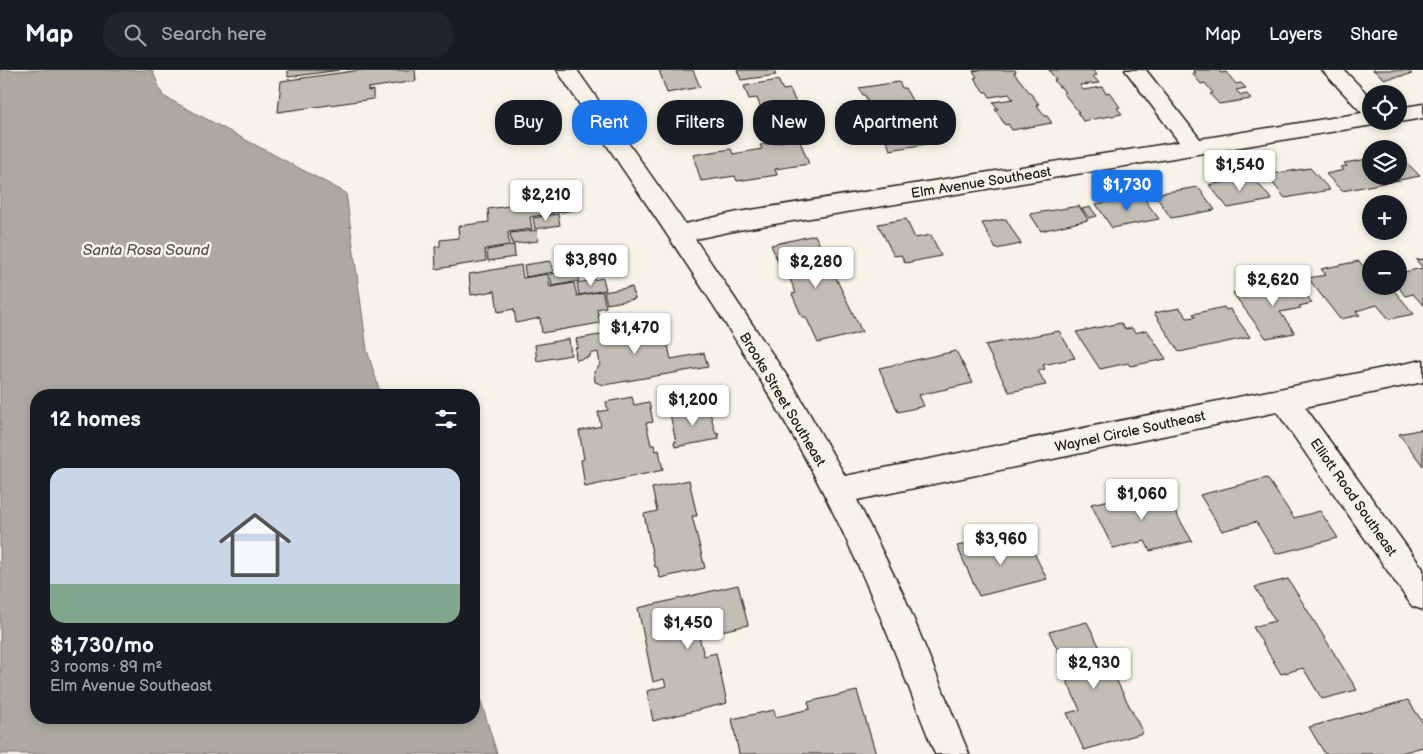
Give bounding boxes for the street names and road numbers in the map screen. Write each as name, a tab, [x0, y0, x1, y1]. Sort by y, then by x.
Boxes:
street label: Elm Avenue Southeast	[910, 163, 1053, 202]
street label: Brooks Street Southeast	[736, 329, 830, 470]
street label: Waynel Circle Southeast	[1053, 407, 1207, 456]
street label: Elliott Road Southeast	[1307, 435, 1401, 560]

